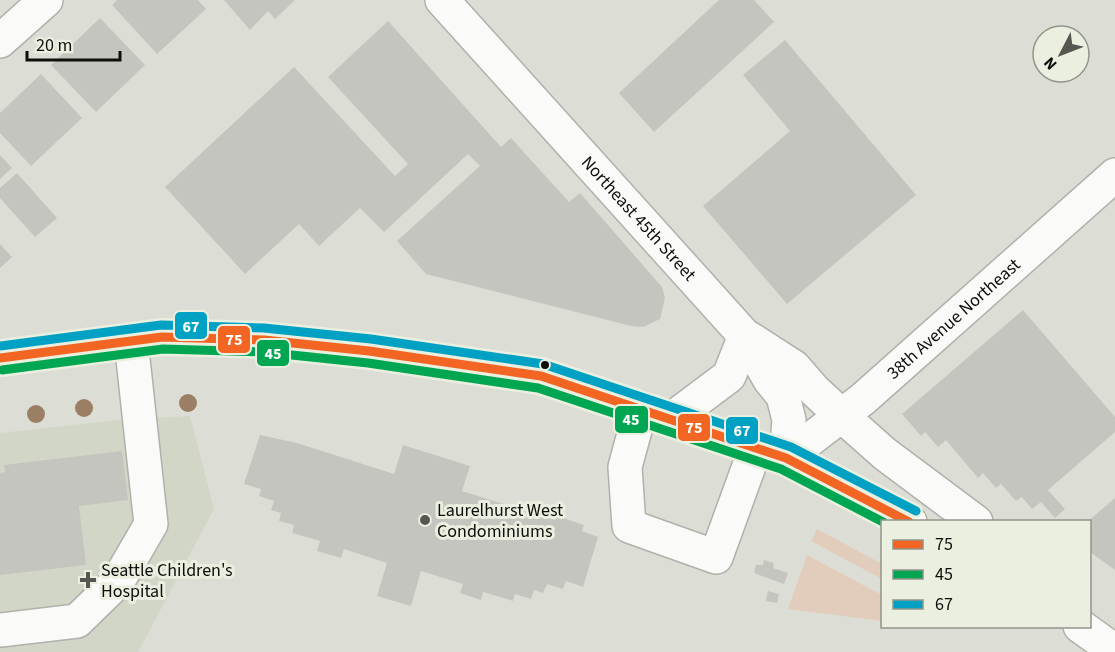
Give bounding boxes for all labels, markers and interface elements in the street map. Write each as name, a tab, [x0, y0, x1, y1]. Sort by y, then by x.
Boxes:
scale bar	[27, 24, 120, 62]
north arrow	[1031, 24, 1091, 84]
text: 20 m	[36, 33, 72, 58]
text: N	[1039, 52, 1062, 75]
street label: Northeast 45th Street	[575, 151, 702, 287]
street label: 38th Avenue Northeast	[881, 253, 1026, 385]
line badge: 67	[174, 311, 208, 340]
text: 67	[183, 316, 199, 338]
line badge: 75	[217, 325, 251, 354]
text: 75	[226, 329, 242, 351]
line badge: 45	[256, 339, 290, 367]
text: 45	[265, 343, 281, 365]
unlabelled marker	[539, 359, 551, 371]
line badge: 45	[614, 405, 649, 434]
text: 45	[623, 409, 639, 431]
line badge: 75	[677, 413, 711, 442]
line badge: 67	[725, 416, 759, 445]
text: 75	[686, 417, 702, 439]
text: 67	[734, 420, 750, 442]
place label: Laurelhurst West Condominiums	[437, 498, 563, 544]
marker: Laurelhurst West Condominiums	[418, 513, 432, 527]
legend	[881, 520, 1091, 628]
text: 75	[935, 532, 953, 557]
place label: Seattle Children's Hospital	[101, 558, 233, 604]
text: 45	[935, 562, 953, 587]
marker: Seattle Children's Hospital	[79, 571, 97, 589]
text: 67	[935, 592, 953, 617]

